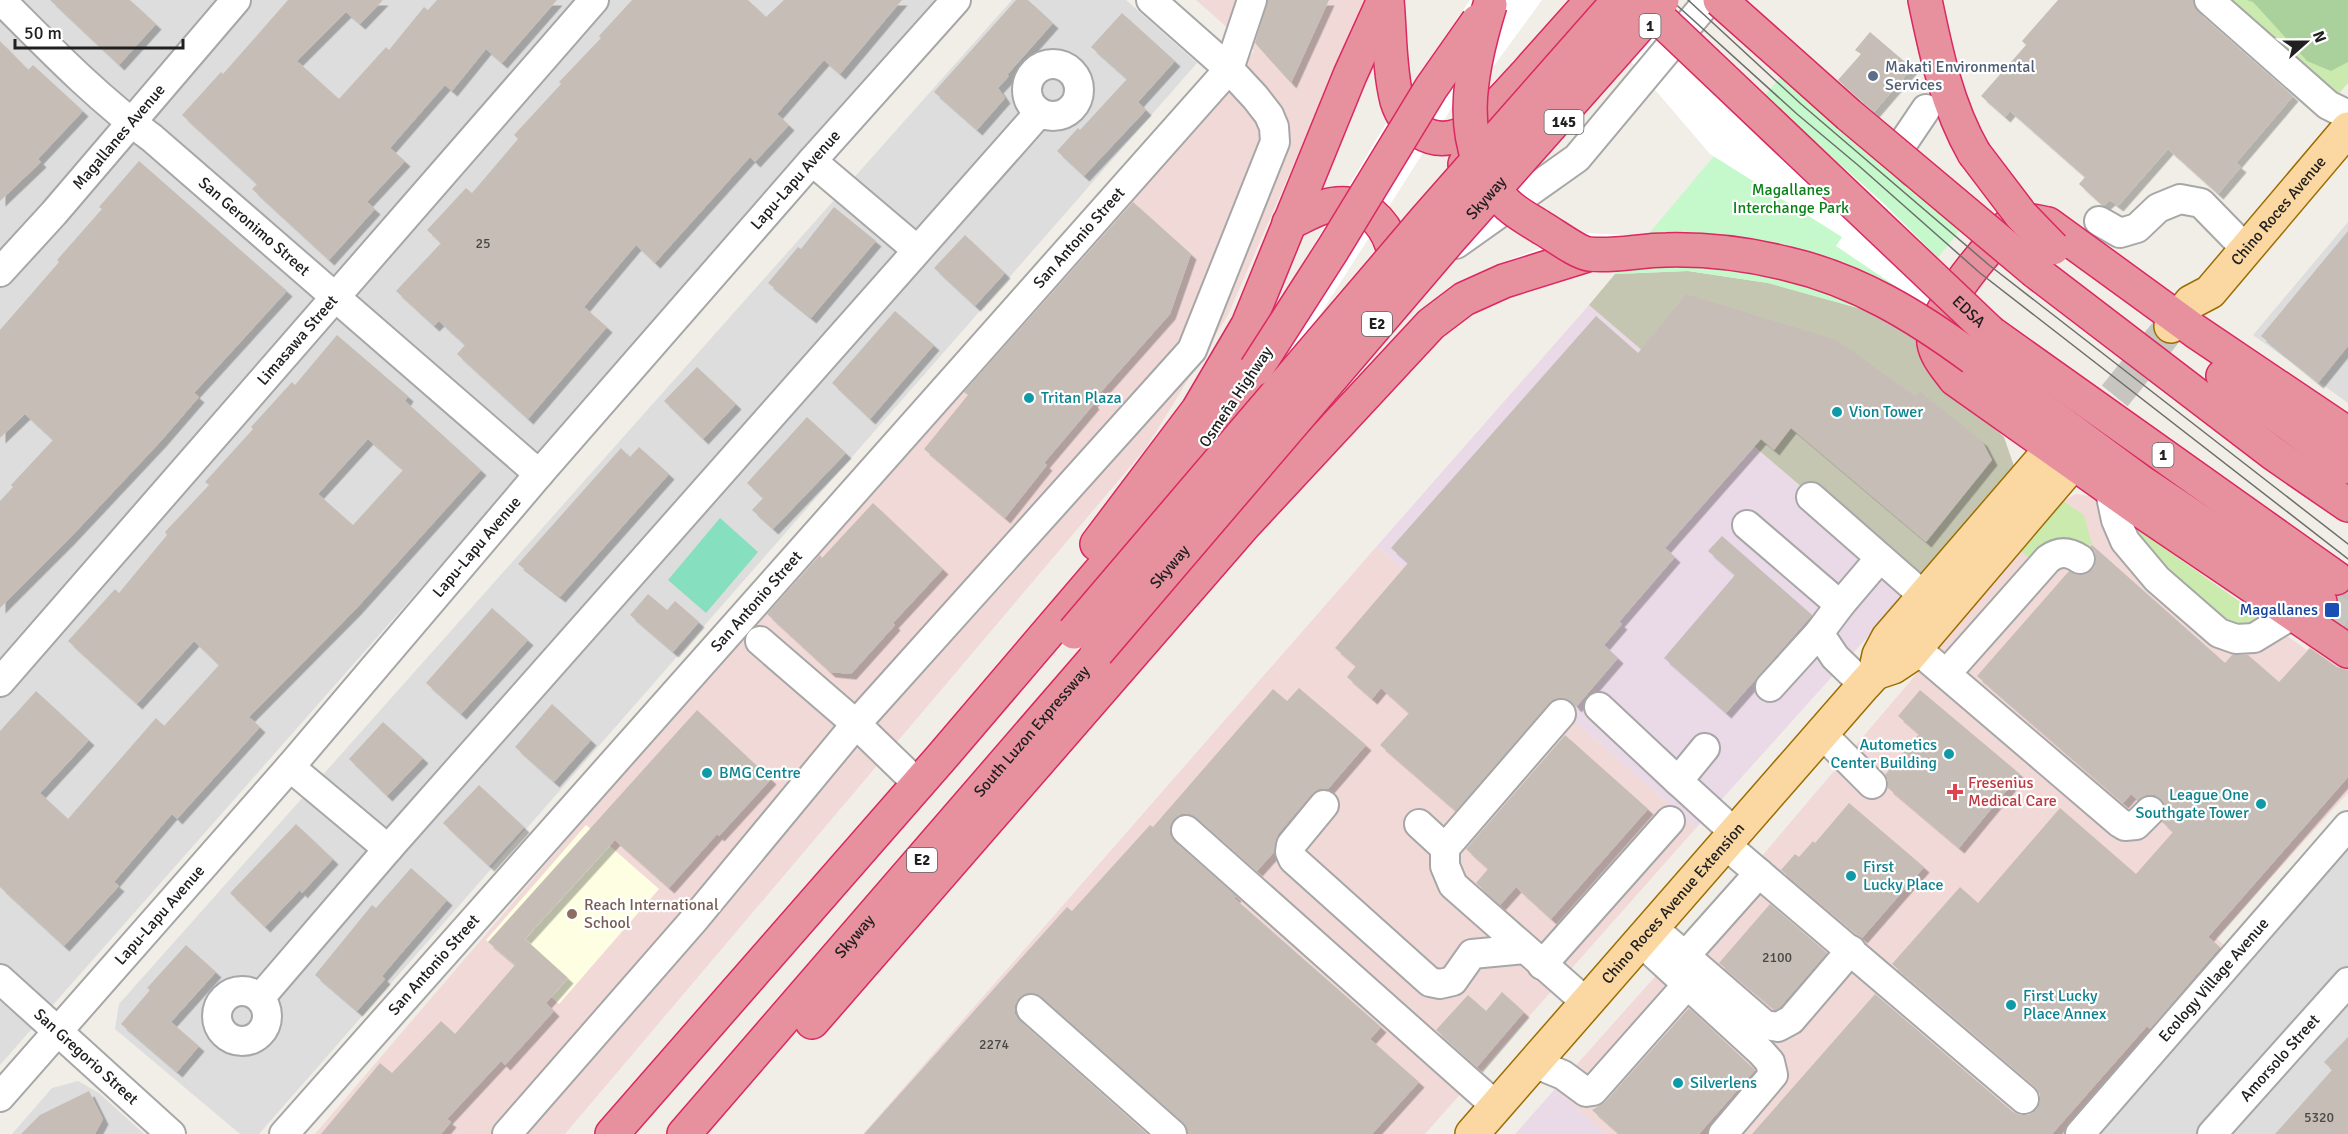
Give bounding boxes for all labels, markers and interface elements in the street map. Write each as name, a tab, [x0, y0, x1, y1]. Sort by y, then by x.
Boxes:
scale bar	[15, 12, 183, 50]
north arrow	[2276, 12, 2336, 72]
road number: 1	[1640, 14, 1660, 38]
text: 50 m	[24, 22, 62, 44]
text: N	[2308, 28, 2330, 46]
place label: Makati Environmental Services	[1885, 57, 2035, 95]
marker: Makati Environmental Services	[1866, 69, 1880, 83]
street label: Magallanes Avenue	[68, 80, 170, 194]
road number: 145	[1544, 110, 1584, 134]
street label: Lapu-Lapu Avenue	[746, 126, 845, 234]
street label: Chino Roces Avenue	[2227, 152, 2331, 270]
street label: Skyway	[1462, 172, 1511, 224]
street label: San Geronimo Street	[194, 173, 314, 281]
park label: Magallanes Interchange Park	[1733, 180, 1849, 218]
street label: San Antonio Street	[1029, 183, 1129, 293]
house number: 25	[475, 235, 491, 252]
street label: Limasawa Street	[253, 291, 342, 390]
street label: EDSA	[1948, 291, 1989, 332]
road number: E2	[1362, 312, 1392, 336]
street label: Osmeña Highway	[1195, 342, 1277, 451]
place label: Tritan Plaza	[1041, 388, 1122, 408]
marker: Tritan Plaza	[1022, 391, 1036, 405]
place label: Vion Tower	[1849, 402, 1923, 422]
marker: Vion Tower	[1830, 405, 1844, 419]
road number: 1	[2152, 443, 2174, 467]
street label: Lapu-Lapu Avenue	[428, 492, 525, 602]
street label: Skyway	[1146, 541, 1194, 593]
street label: San Antonio Street	[707, 547, 807, 656]
place label: Magallanes	[2239, 600, 2318, 620]
marker: Magallanes	[2323, 601, 2341, 619]
street label: South Luzon Expressway	[970, 661, 1095, 801]
place label: Autometics Center Building	[1831, 735, 1937, 773]
marker: Autometics Center Building	[1942, 747, 1956, 761]
place label: BMG Centre	[719, 763, 801, 783]
marker: BMG Centre	[700, 766, 714, 780]
place label: Fresenius Medical Care	[1968, 773, 2057, 811]
marker: Fresenius Medical Care	[1946, 783, 1964, 801]
place label: League One Southgate Tower	[2135, 785, 2249, 823]
marker: League One Southgate Tower	[2254, 797, 2268, 811]
street label: Chino Roces Avenue Extension	[1597, 819, 1749, 988]
road number: E2	[907, 848, 937, 872]
place label: First Lucky Place	[1863, 857, 1944, 895]
street label: Lapu-Lapu Avenue	[111, 861, 209, 969]
marker: First Lucky Place	[1844, 869, 1858, 883]
place label: Reach International School	[584, 895, 719, 933]
marker: Reach International School	[565, 907, 579, 921]
street label: San Antonio Street	[384, 910, 484, 1020]
street label: Skyway	[830, 910, 879, 962]
street label: Ecology Village Avenue	[2155, 914, 2273, 1046]
house number: 2100	[1762, 949, 1792, 966]
place label: First Lucky Place Annex	[2023, 986, 2107, 1024]
marker: First Lucky Place Annex	[2004, 998, 2018, 1012]
street label: San Gregorio Street	[30, 1004, 143, 1110]
street label: Amorsolo Street	[2236, 1010, 2324, 1106]
house number: 2274	[979, 1036, 1010, 1053]
place label: Silverlens	[1690, 1073, 1757, 1093]
marker: Silverlens	[1671, 1076, 1685, 1090]
house number: 5320	[2304, 1109, 2334, 1126]

